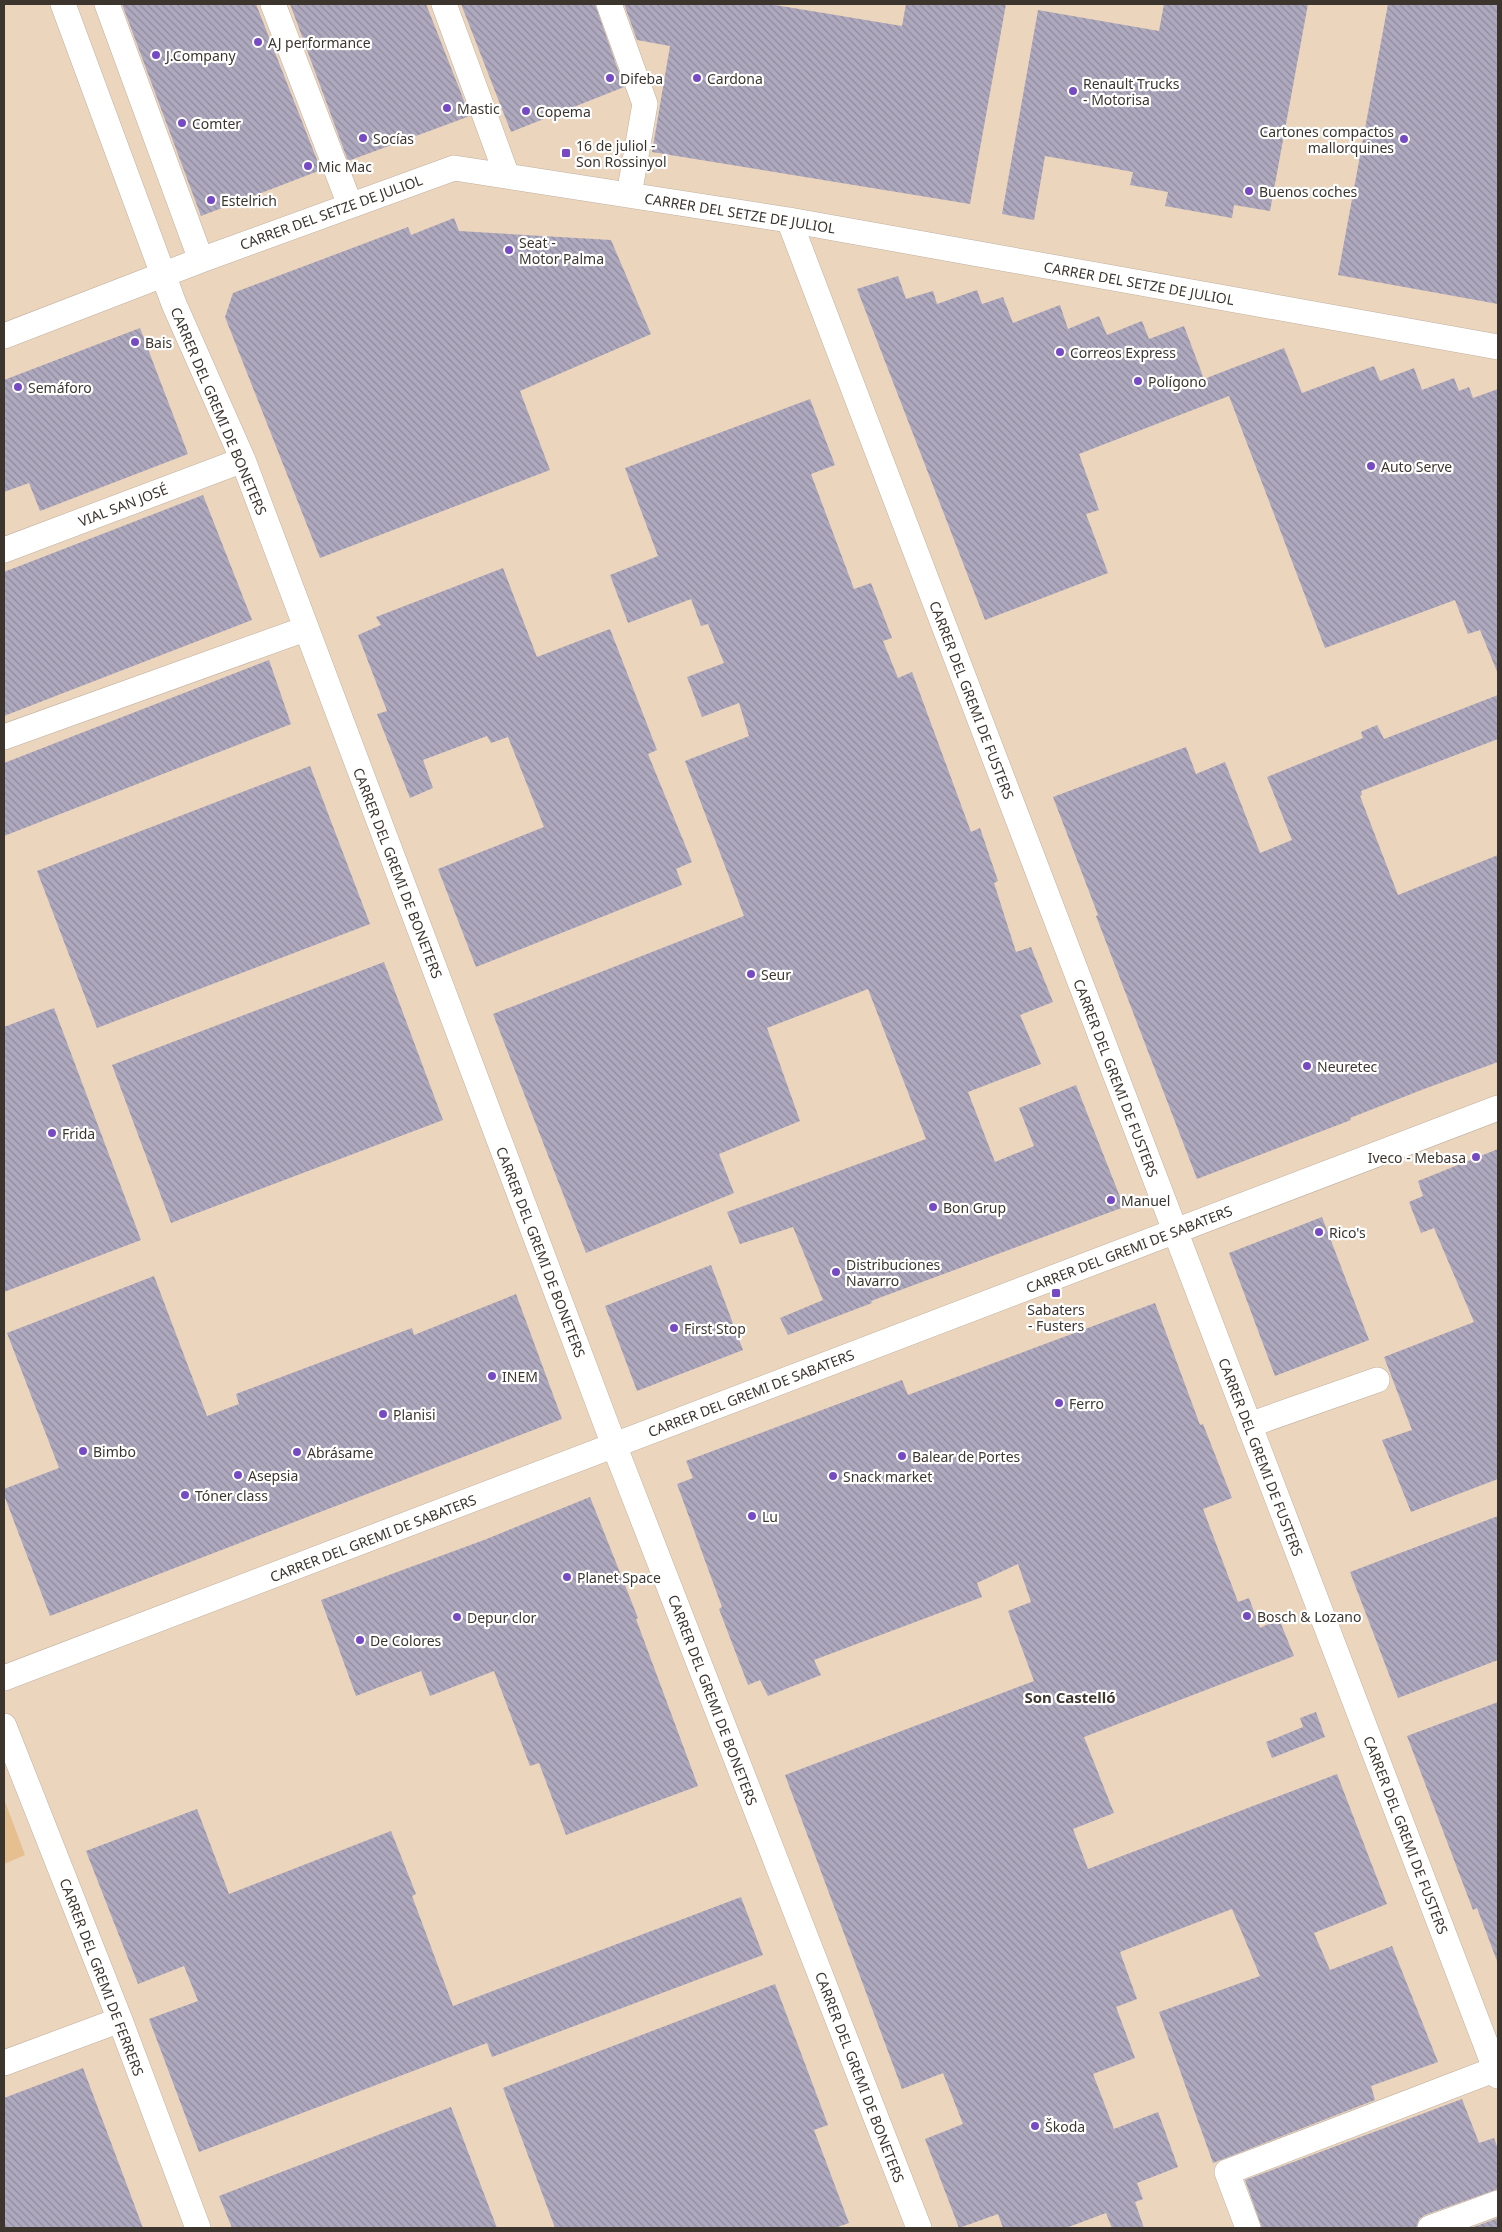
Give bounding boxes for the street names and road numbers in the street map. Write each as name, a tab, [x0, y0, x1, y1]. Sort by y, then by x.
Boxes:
street label: CARRER DEL SETZE DE JULIOL	[237, 170, 425, 254]
street label: CARRER DEL SETZE DE JULIOL	[643, 189, 837, 237]
street label: CARRER DEL SETZE DE JULIOL	[1042, 257, 1236, 309]
street label: CARRER DEL GREMI DE BONETERS	[166, 304, 272, 518]
street label: VIAL SAN JOSÉ	[76, 479, 170, 531]
street label: CARRER DEL GREMI DE FUSTERS	[925, 598, 1019, 802]
street label: CARRER DEL GREMI DE BONETERS	[349, 765, 447, 981]
street label: CARRER DEL GREMI DE FUSTERS	[1069, 976, 1163, 1180]
street label: CARRER DEL GREMI DE BONETERS	[492, 1144, 590, 1360]
street label: CARRER DEL GREMI DE SABATERS	[1023, 1201, 1235, 1297]
street label: CARRER DEL GREMI DE SABATERS	[645, 1345, 857, 1441]
street label: CARRER DEL GREMI DE FUSTERS	[1214, 1355, 1308, 1559]
street label: CARRER DEL GREMI DE SABATERS	[267, 1490, 479, 1586]
street label: CARRER DEL GREMI DE BONETERS	[664, 1592, 762, 1808]
street label: CARRER DEL GREMI DE FUSTERS	[1359, 1733, 1453, 1937]
street label: CARRER DEL GREMI DE FERRERS	[55, 1875, 149, 2079]
street label: CARRER DEL GREMI DE BONETERS	[811, 1969, 909, 2185]

